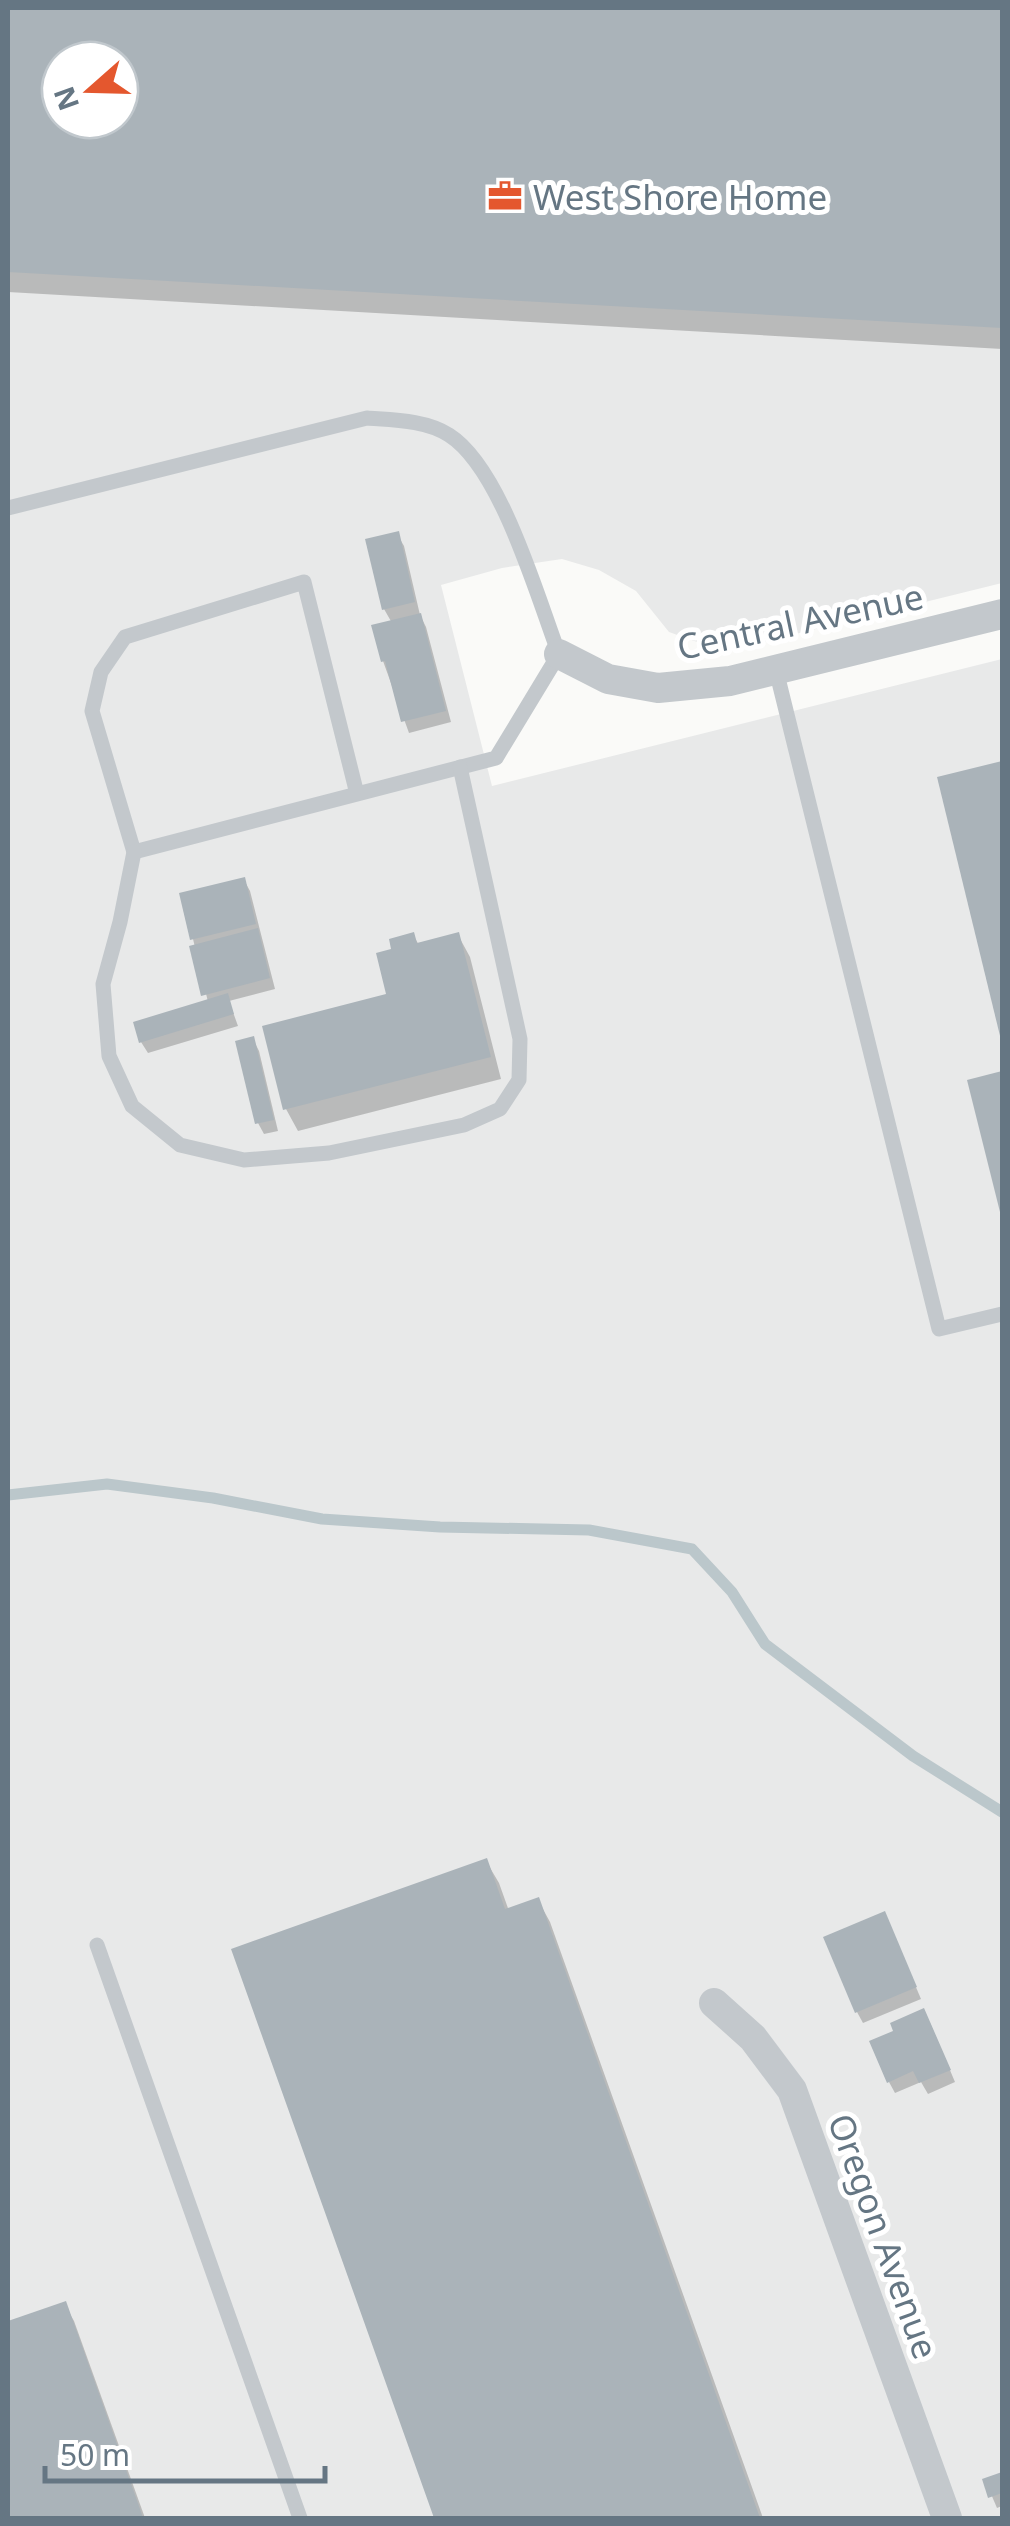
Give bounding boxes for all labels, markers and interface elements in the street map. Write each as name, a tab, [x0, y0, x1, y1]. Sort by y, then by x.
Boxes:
north arrow	[40, 40, 140, 140]
text: N	[44, 82, 87, 116]
place label: West Shore Home	[533, 173, 827, 220]
office icon: West Shore Home	[486, 177, 524, 215]
street label: Central Avenue	[673, 572, 927, 670]
street label: Oregon Avenue	[818, 2107, 950, 2365]
scale bar	[45, 2421, 325, 2483]
text: 50 m	[60, 2434, 130, 2475]

